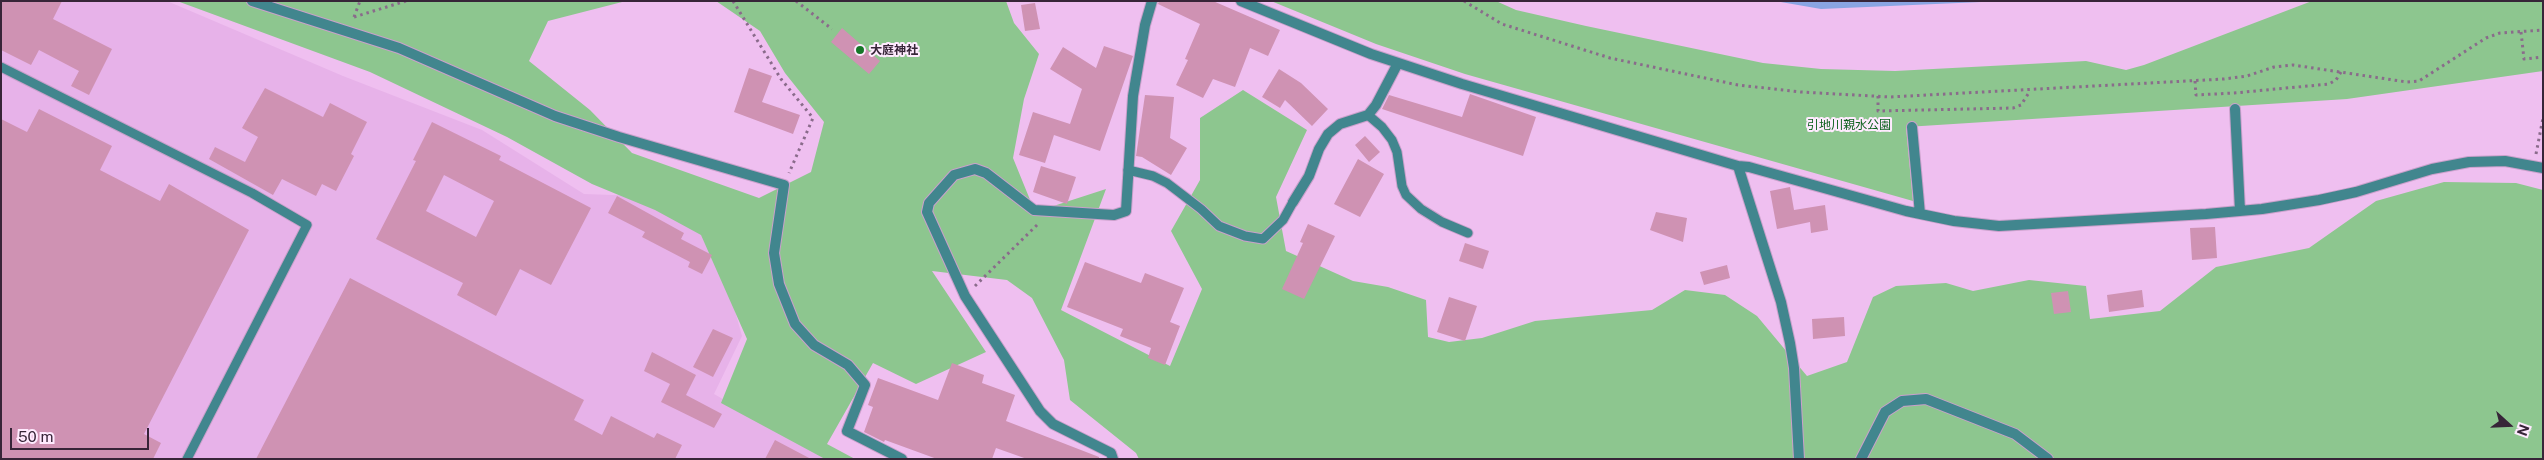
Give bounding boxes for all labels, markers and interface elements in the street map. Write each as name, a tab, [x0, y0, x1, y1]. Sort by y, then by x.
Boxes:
place label: 大庭神社	[870, 43, 918, 57]
marker: 大庭神社	[854, 44, 866, 56]
park label: 引地川親水公園	[1807, 118, 1891, 132]
north arrow	[2484, 400, 2534, 450]
scale bar	[12, 418, 151, 450]
text: N	[2514, 422, 2532, 438]
text: 50 m	[18, 428, 53, 445]

